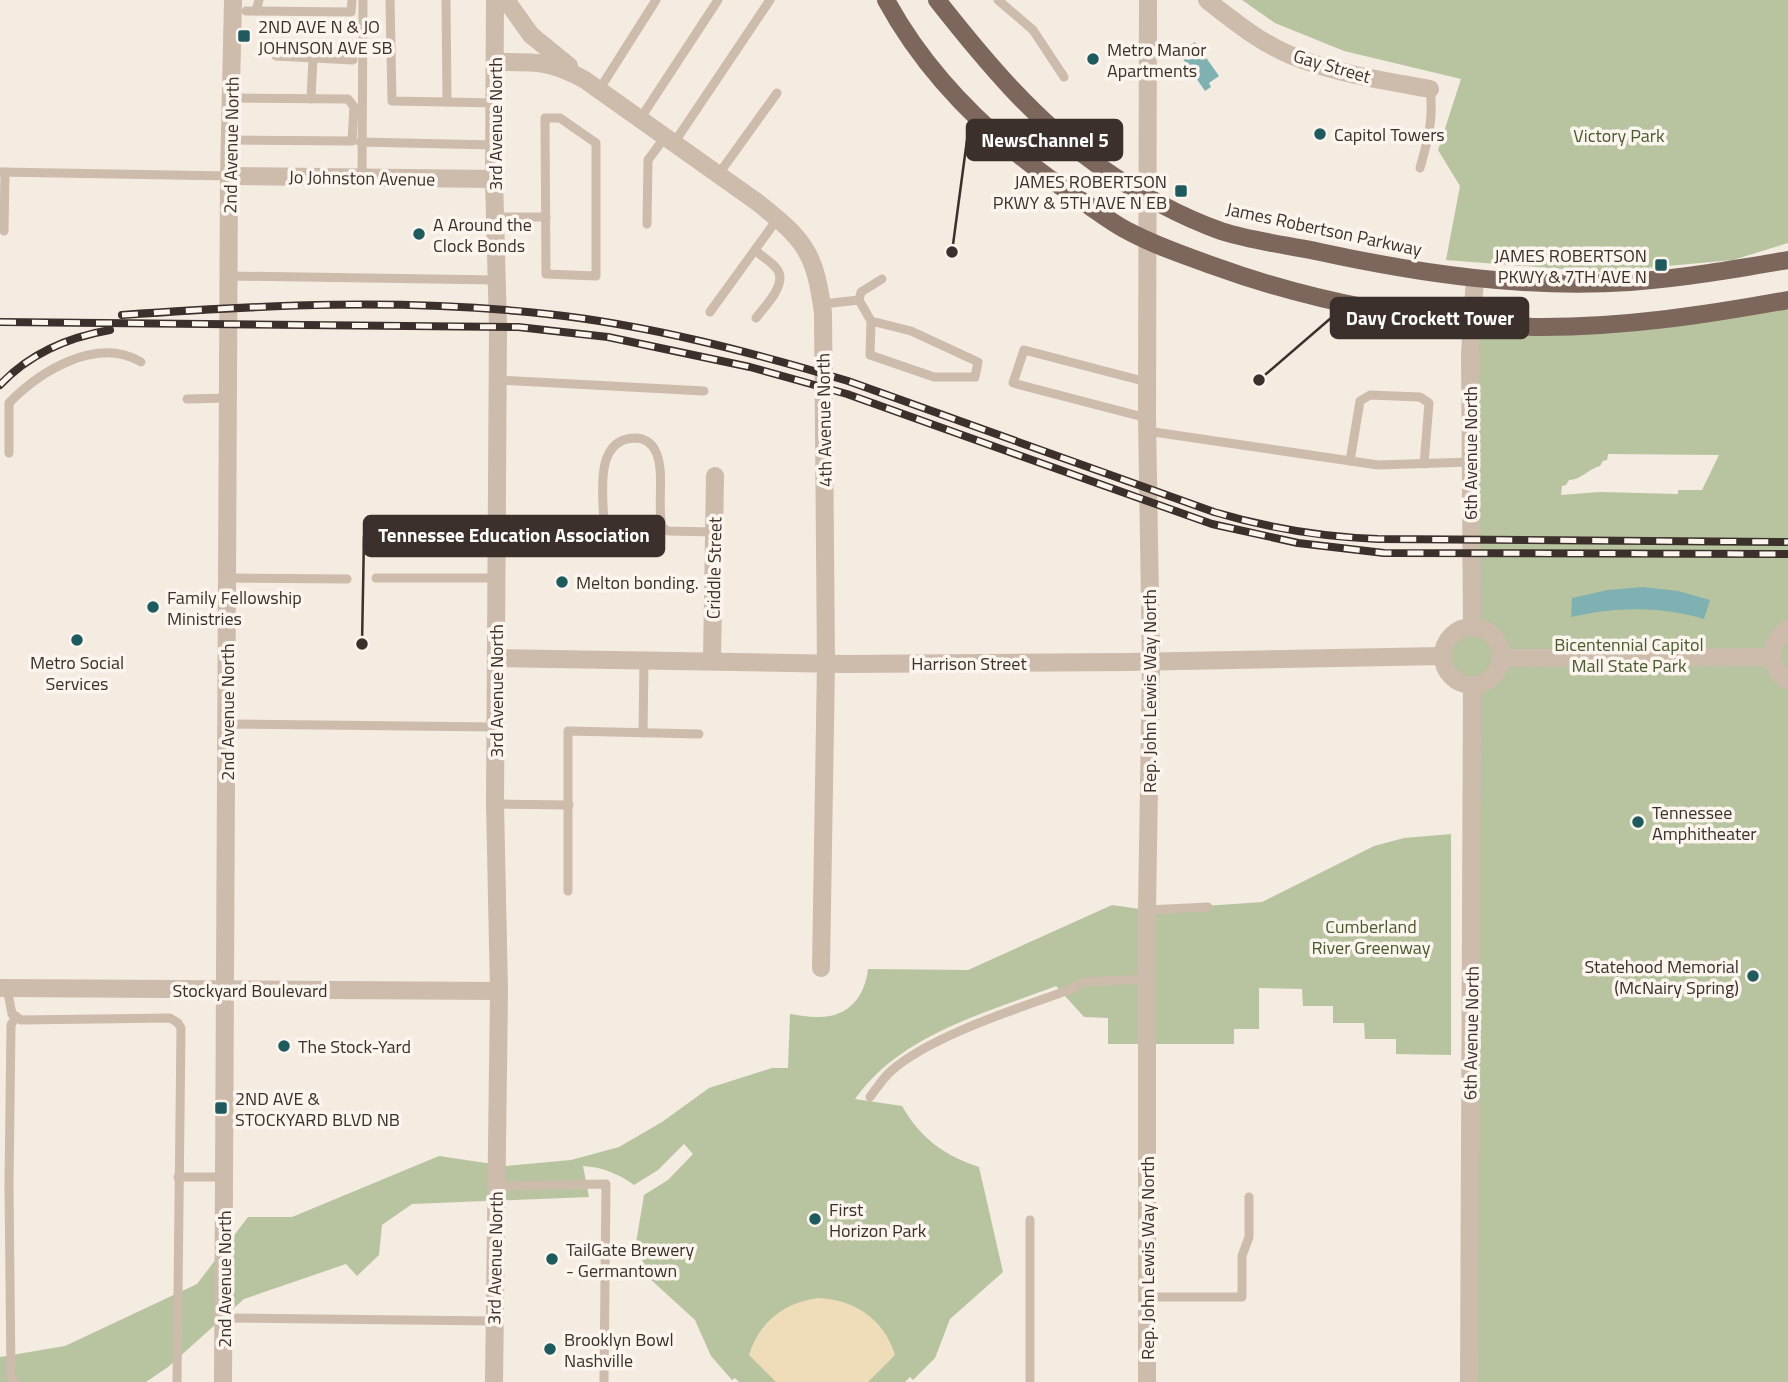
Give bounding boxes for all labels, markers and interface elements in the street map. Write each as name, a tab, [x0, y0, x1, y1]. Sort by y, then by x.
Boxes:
place label: 2ND AVE N & JO JOHNSON AVE SB	[258, 13, 393, 61]
marker: 2ND AVE N & JO JOHNSON AVE SB	[236, 28, 252, 44]
place label: Metro Manor Apartments	[1107, 36, 1206, 84]
street label: Gay Street	[1290, 42, 1374, 90]
marker: Metro Manor Apartments	[1085, 51, 1101, 67]
street label: 3rd Avenue North	[482, 57, 509, 191]
street label: 2nd Avenue North	[216, 76, 246, 214]
callout: NewsChannel 5	[967, 120, 1122, 160]
place label: Capitol Towers	[1334, 121, 1445, 148]
park label: Victory Park	[1573, 122, 1665, 149]
text: NewsChannel 5	[981, 125, 1109, 154]
marker: Capitol Towers	[1312, 126, 1328, 142]
street label: Jo Johnston Avenue	[288, 163, 436, 193]
place label: JAMES ROBERTSON PKWY & 5TH AVE N EB	[993, 168, 1167, 216]
marker: JAMES ROBERTSON PKWY & 5TH AVE N EB	[1173, 183, 1189, 199]
street label: James Robertson Parkway	[1224, 195, 1425, 263]
place label: A Around the Clock Bonds	[433, 211, 532, 259]
marker: A Around the Clock Bonds	[411, 226, 427, 242]
place label: JAMES ROBERTSON PKWY & 7TH AVE N	[1494, 242, 1647, 290]
marker: JAMES ROBERTSON PKWY & 7TH AVE N	[1653, 257, 1669, 273]
callout: Davy Crockett Tower	[1331, 298, 1528, 338]
text: Davy Crockett Tower	[1346, 303, 1514, 332]
street label: 4th Avenue North	[809, 353, 839, 487]
street label: 6th Avenue North	[1457, 386, 1484, 520]
callout: Tennessee Education Association	[364, 516, 664, 556]
street label: Criddle Street	[700, 516, 728, 620]
text: Tennessee Education Association	[378, 520, 650, 549]
place label: Melton bonding.	[576, 569, 699, 596]
marker: Melton bonding.	[554, 574, 570, 590]
place label: Family Fellowship Ministries	[167, 584, 302, 632]
street label: Rep. John Lewis Way North	[1136, 589, 1163, 793]
marker: Family Fellowship Ministries	[145, 599, 161, 615]
street label: 3rd Avenue North	[483, 624, 510, 758]
park label: Bicentennial Capitol Mall State Park	[1554, 631, 1704, 679]
marker: Metro Social Services	[69, 632, 85, 648]
street label: 2nd Avenue North	[214, 643, 241, 781]
place label: Metro Social Services	[30, 649, 124, 697]
street label: Harrison Street	[911, 650, 1027, 677]
place label: Tennessee Amphitheater	[1652, 799, 1757, 847]
marker: Tennessee Amphitheater	[1630, 814, 1646, 830]
park label: Cumberland River Greenway	[1312, 913, 1431, 961]
place label: Statehood Memorial (McNairy Spring)	[1584, 953, 1739, 1001]
street label: 6th Avenue North	[1456, 966, 1486, 1100]
marker: Statehood Memorial (McNairy Spring)	[1745, 968, 1761, 984]
street label: Stockyard Boulevard	[172, 977, 328, 1004]
place label: The Stock-Yard	[298, 1033, 411, 1060]
marker: The Stock-Yard	[276, 1038, 292, 1054]
place label: 2ND AVE & STOCKYARD BLVD NB	[235, 1085, 400, 1133]
marker: 2ND AVE & STOCKYARD BLVD NB	[213, 1100, 229, 1116]
street label: Rep. John Lewis Way North	[1134, 1156, 1161, 1360]
street label: 3rd Avenue North	[480, 1191, 510, 1325]
place label: First Horizon Park	[829, 1196, 927, 1244]
street label: 2nd Avenue North	[211, 1210, 238, 1348]
marker: First Horizon Park	[807, 1211, 823, 1227]
place label: TailGate Brewery - Germantown	[566, 1236, 695, 1284]
marker: TailGate Brewery - Germantown	[544, 1251, 560, 1267]
place label: Brooklyn Bowl Nashville	[564, 1326, 674, 1374]
marker: Brooklyn Bowl Nashville	[542, 1341, 558, 1357]

